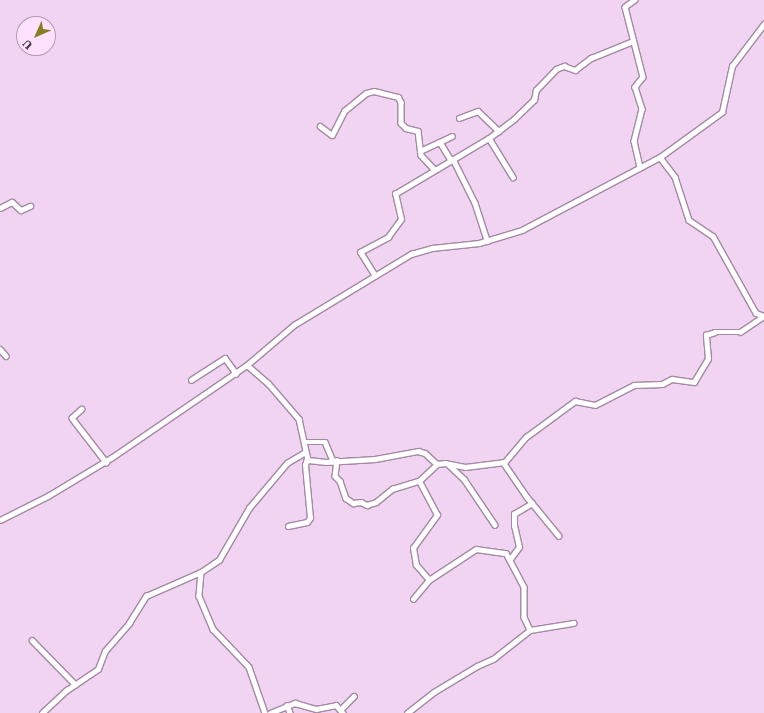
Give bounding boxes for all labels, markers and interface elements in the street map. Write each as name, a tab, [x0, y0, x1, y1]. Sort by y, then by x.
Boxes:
north arrow	[16, 16, 56, 56]
text: U	[20, 37, 35, 52]

